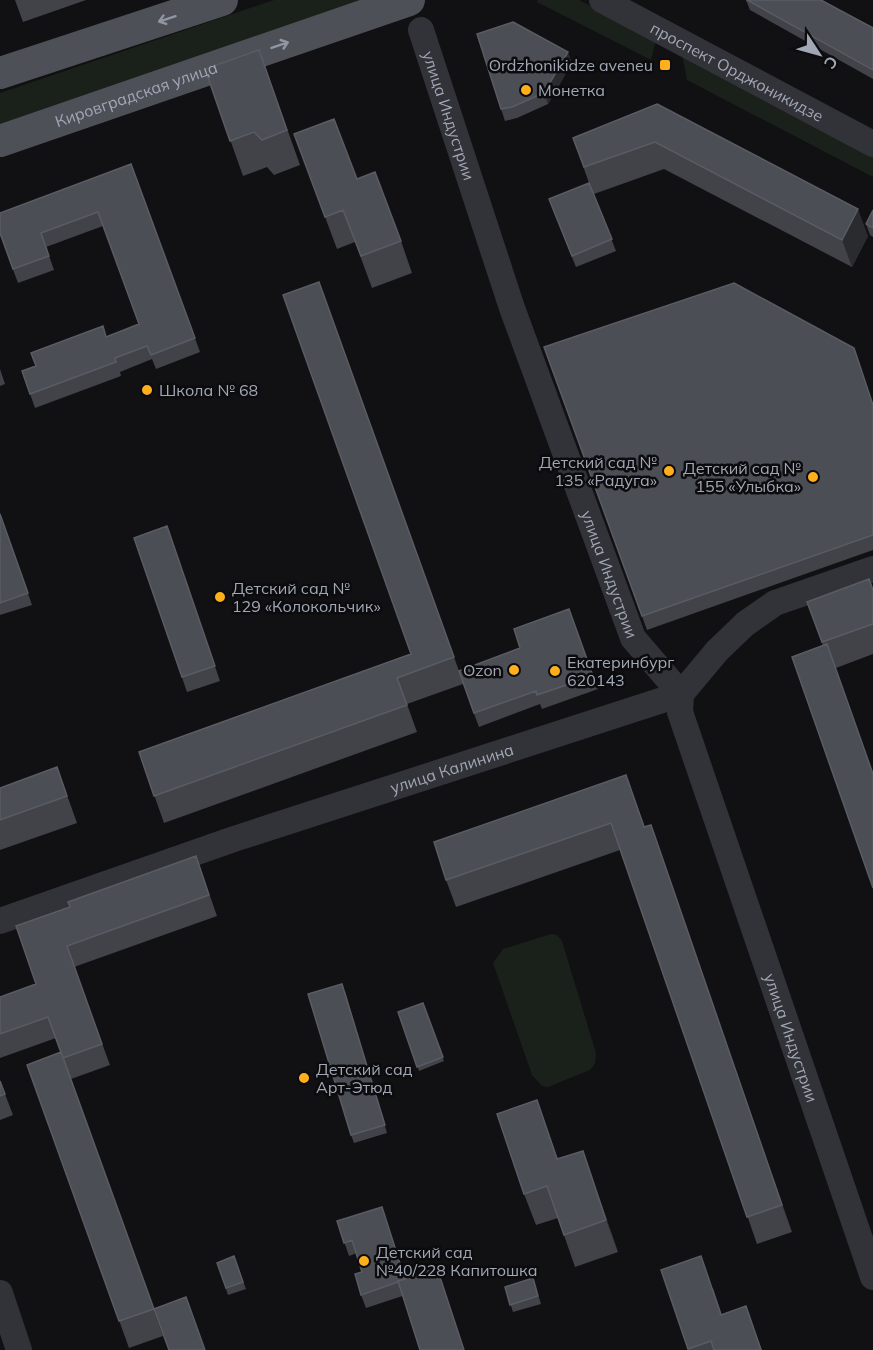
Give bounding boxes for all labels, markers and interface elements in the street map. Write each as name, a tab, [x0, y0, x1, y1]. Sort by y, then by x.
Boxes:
one-way arrow	[158, 14, 177, 25]
street label: проспект Орджоникидзе	[647, 18, 827, 126]
north arrow	[789, 24, 849, 84]
one-way arrow	[270, 38, 289, 49]
street label: улица Индустрии	[419, 48, 479, 183]
text: С	[820, 53, 842, 73]
place label: Ordzhonikidze aveneu	[489, 55, 653, 75]
street label: Кировградская улица	[52, 57, 220, 131]
marker: Ordzhonikidze aveneu	[658, 58, 672, 72]
place label: Монетка	[538, 80, 605, 100]
marker: Монетка	[519, 83, 533, 97]
place label: Школа № 68	[159, 380, 258, 400]
marker: Школа № 68	[140, 383, 154, 397]
place label: Детский сад № 135 «Радуга»	[539, 452, 658, 490]
place label: Детский сад № 155 «Улыбка»	[683, 458, 802, 496]
marker: Детский сад № 135 «Радуга»	[662, 464, 676, 478]
marker: Детский сад № 155 «Улыбка»	[806, 470, 820, 484]
street label: улица Индустрии	[577, 507, 642, 641]
place label: Детский сад № 129 «Колокольчик»	[232, 578, 381, 616]
marker: Детский сад № 129 «Колокольчик»	[213, 590, 227, 604]
place label: Екатеринбург 620143	[567, 652, 675, 690]
place label: Ozon	[463, 660, 502, 680]
marker: Ozon	[507, 663, 521, 677]
marker: Екатеринбург 620143	[548, 664, 562, 678]
street label: улица Калинина	[388, 739, 516, 798]
street label: улица Индустрии	[760, 971, 823, 1105]
place label: Детский сад Арт-Этюд	[316, 1059, 413, 1097]
marker: Детский сад Арт-Этюд	[297, 1071, 311, 1085]
place label: Детский сад №40/228 Капитошка	[376, 1242, 537, 1280]
marker: Детский сад №40/228 Капитошка	[357, 1254, 371, 1268]

